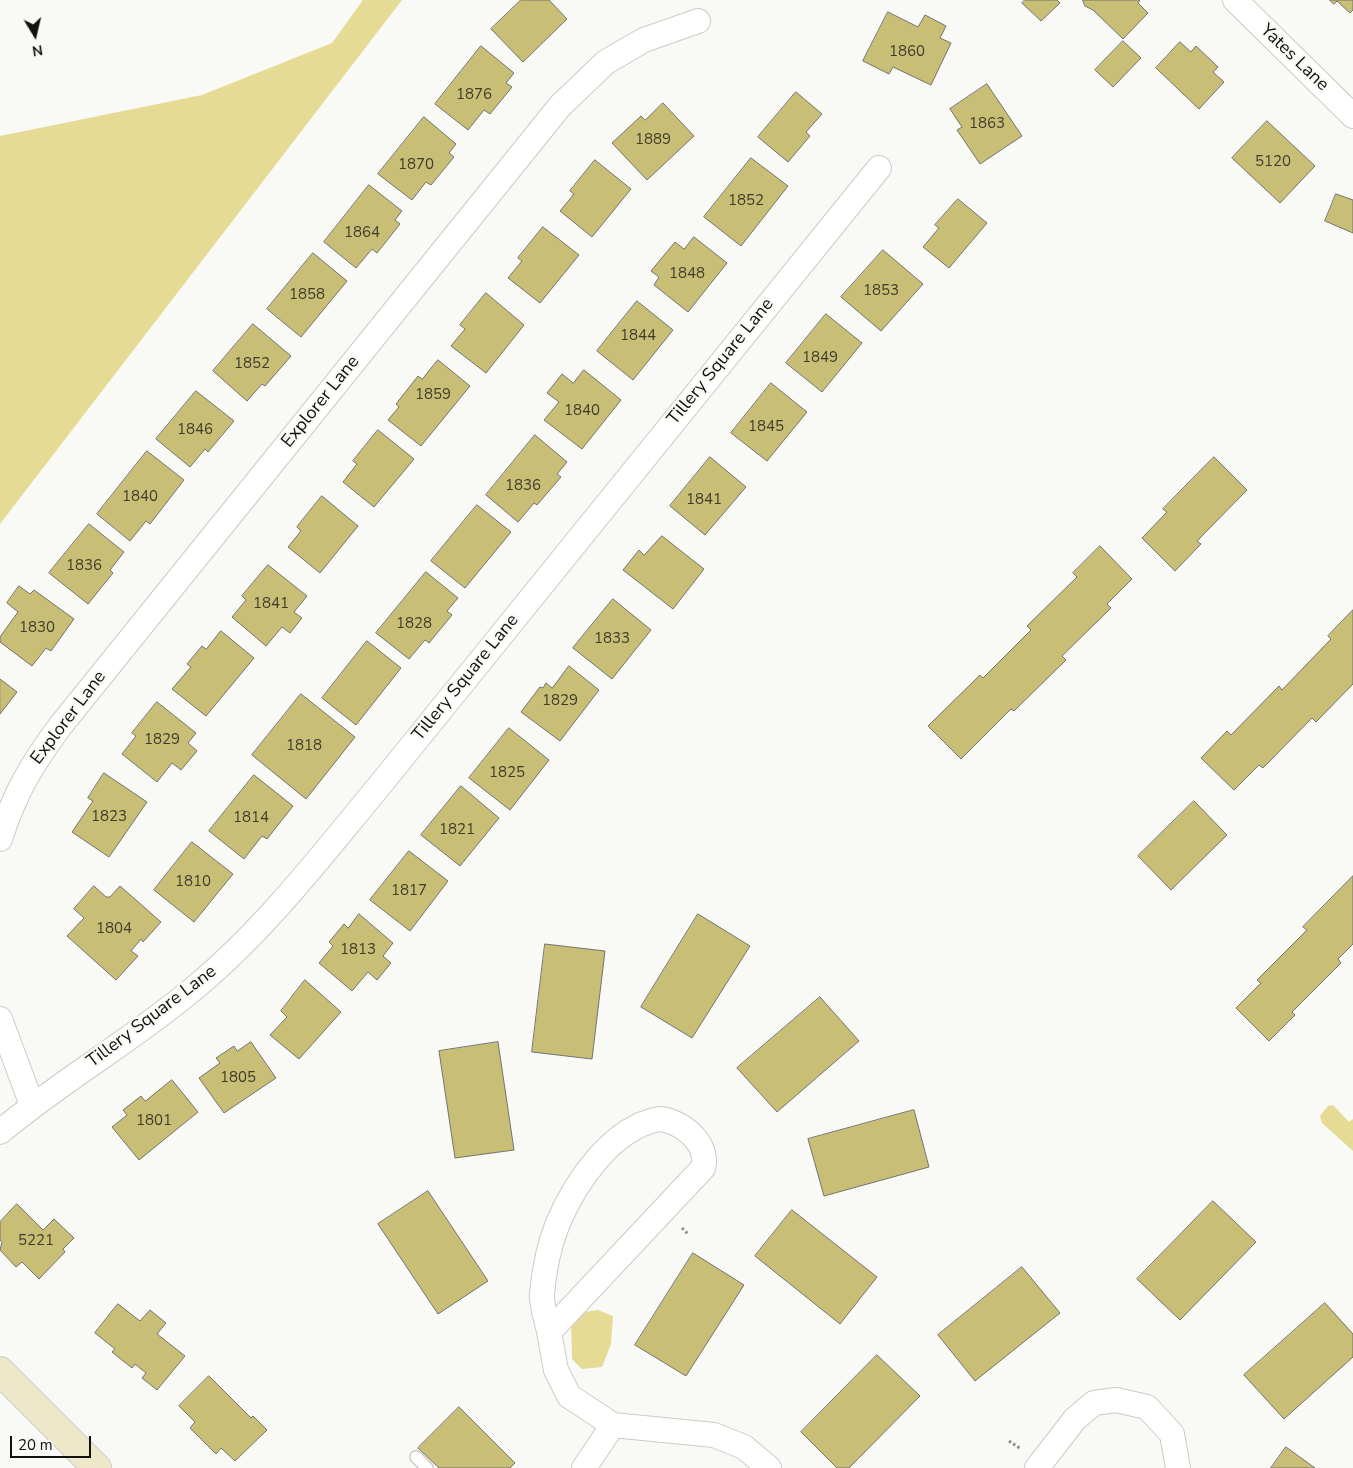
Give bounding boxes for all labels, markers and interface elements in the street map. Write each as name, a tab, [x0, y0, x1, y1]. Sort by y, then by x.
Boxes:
north arrow	[10, 10, 60, 60]
street label: Yates Lane	[1255, 20, 1333, 96]
text: N	[31, 40, 44, 61]
house number: 1860	[889, 43, 925, 61]
house number: 1876	[456, 86, 492, 104]
house number: 1863	[969, 115, 1005, 133]
house number: 1889	[635, 131, 671, 149]
house number: 5120	[1255, 153, 1291, 171]
house number: 1870	[398, 156, 434, 174]
house number: 1852	[728, 192, 764, 210]
house number: 1864	[344, 224, 380, 242]
house number: 1848	[669, 265, 705, 283]
house number: 1853	[863, 282, 899, 300]
house number: 1858	[289, 286, 325, 304]
street label: Tillery Square Lane	[663, 294, 779, 430]
house number: 1844	[620, 327, 656, 345]
house number: 1849	[802, 349, 838, 367]
street label: Explorer Lane	[277, 352, 365, 452]
house number: 1852	[234, 355, 270, 373]
house number: 1859	[415, 386, 451, 404]
house number: 1840	[564, 402, 600, 420]
house number: 1845	[748, 418, 784, 436]
house number: 1846	[177, 421, 213, 439]
house number: 1836	[505, 477, 541, 495]
house number: 1840	[122, 488, 158, 506]
house number: 1841	[686, 491, 722, 509]
house number: 1836	[66, 557, 102, 575]
house number: 1841	[253, 595, 289, 613]
street label: Tillery Square Lane	[408, 610, 524, 746]
house number: 1828	[396, 615, 432, 633]
house number: 1830	[19, 619, 55, 637]
house number: 1833	[594, 630, 630, 648]
street label: Explorer Lane	[27, 667, 111, 769]
house number: 1829	[542, 692, 578, 710]
house number: 1829	[144, 731, 180, 749]
house number: 1818	[286, 737, 322, 755]
house number: 1825	[489, 764, 525, 782]
house number: 1823	[91, 808, 127, 826]
house number: 1814	[233, 809, 269, 827]
house number: 1821	[439, 821, 475, 839]
house number: 1810	[175, 873, 211, 891]
house number: 1817	[391, 882, 427, 900]
house number: 1804	[96, 920, 132, 938]
house number: 1813	[340, 941, 376, 959]
street label: Tillery Square Lane	[83, 961, 221, 1073]
house number: 1805	[220, 1069, 256, 1087]
house number: 1801	[136, 1112, 172, 1130]
house number: 5221	[18, 1232, 54, 1250]
scale bar	[12, 1426, 94, 1458]
text: 20 m	[18, 1435, 53, 1455]

